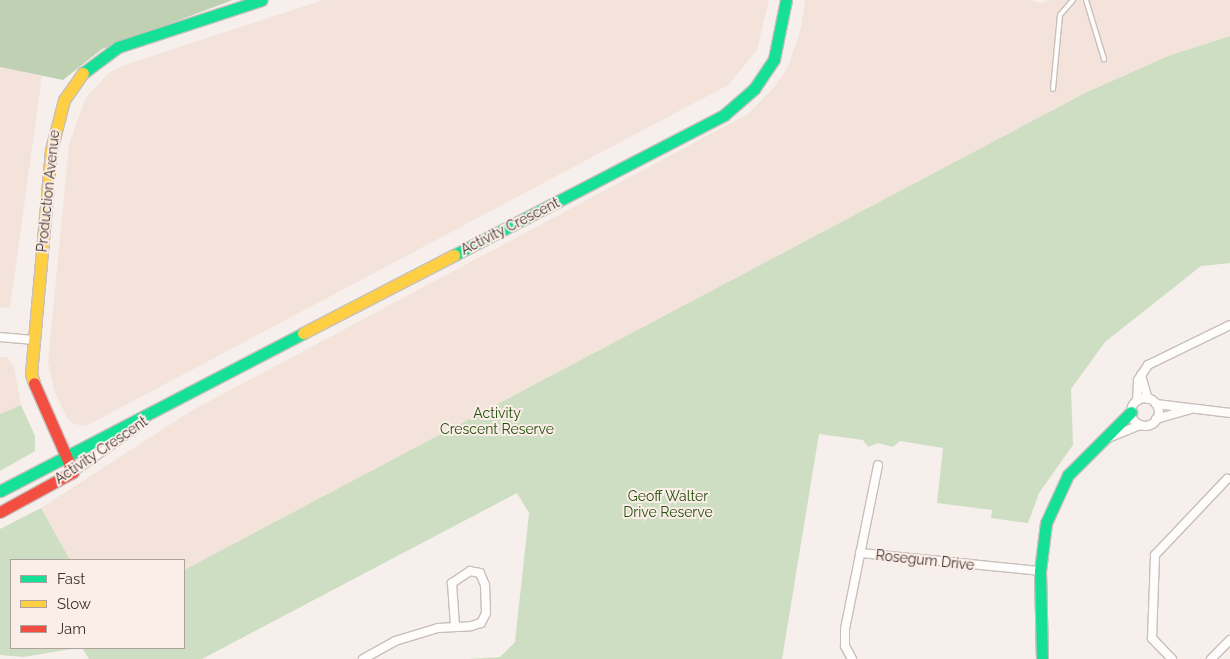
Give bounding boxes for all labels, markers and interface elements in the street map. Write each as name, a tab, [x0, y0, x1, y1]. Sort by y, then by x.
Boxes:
street label: Production Avenue	[33, 129, 63, 253]
street label: Activity Crescent	[458, 194, 562, 258]
park label: Activity Crescent Reserve	[440, 405, 554, 438]
street label: Activity Crescent	[51, 413, 151, 487]
park label: Geoff Walter Drive Reserve	[623, 488, 713, 520]
street label: Rosegum Drive	[875, 546, 975, 574]
legend	[10, 559, 185, 649]
text: Fast	[57, 570, 85, 588]
text: Slow	[57, 595, 91, 613]
text: Jam	[57, 620, 86, 638]

